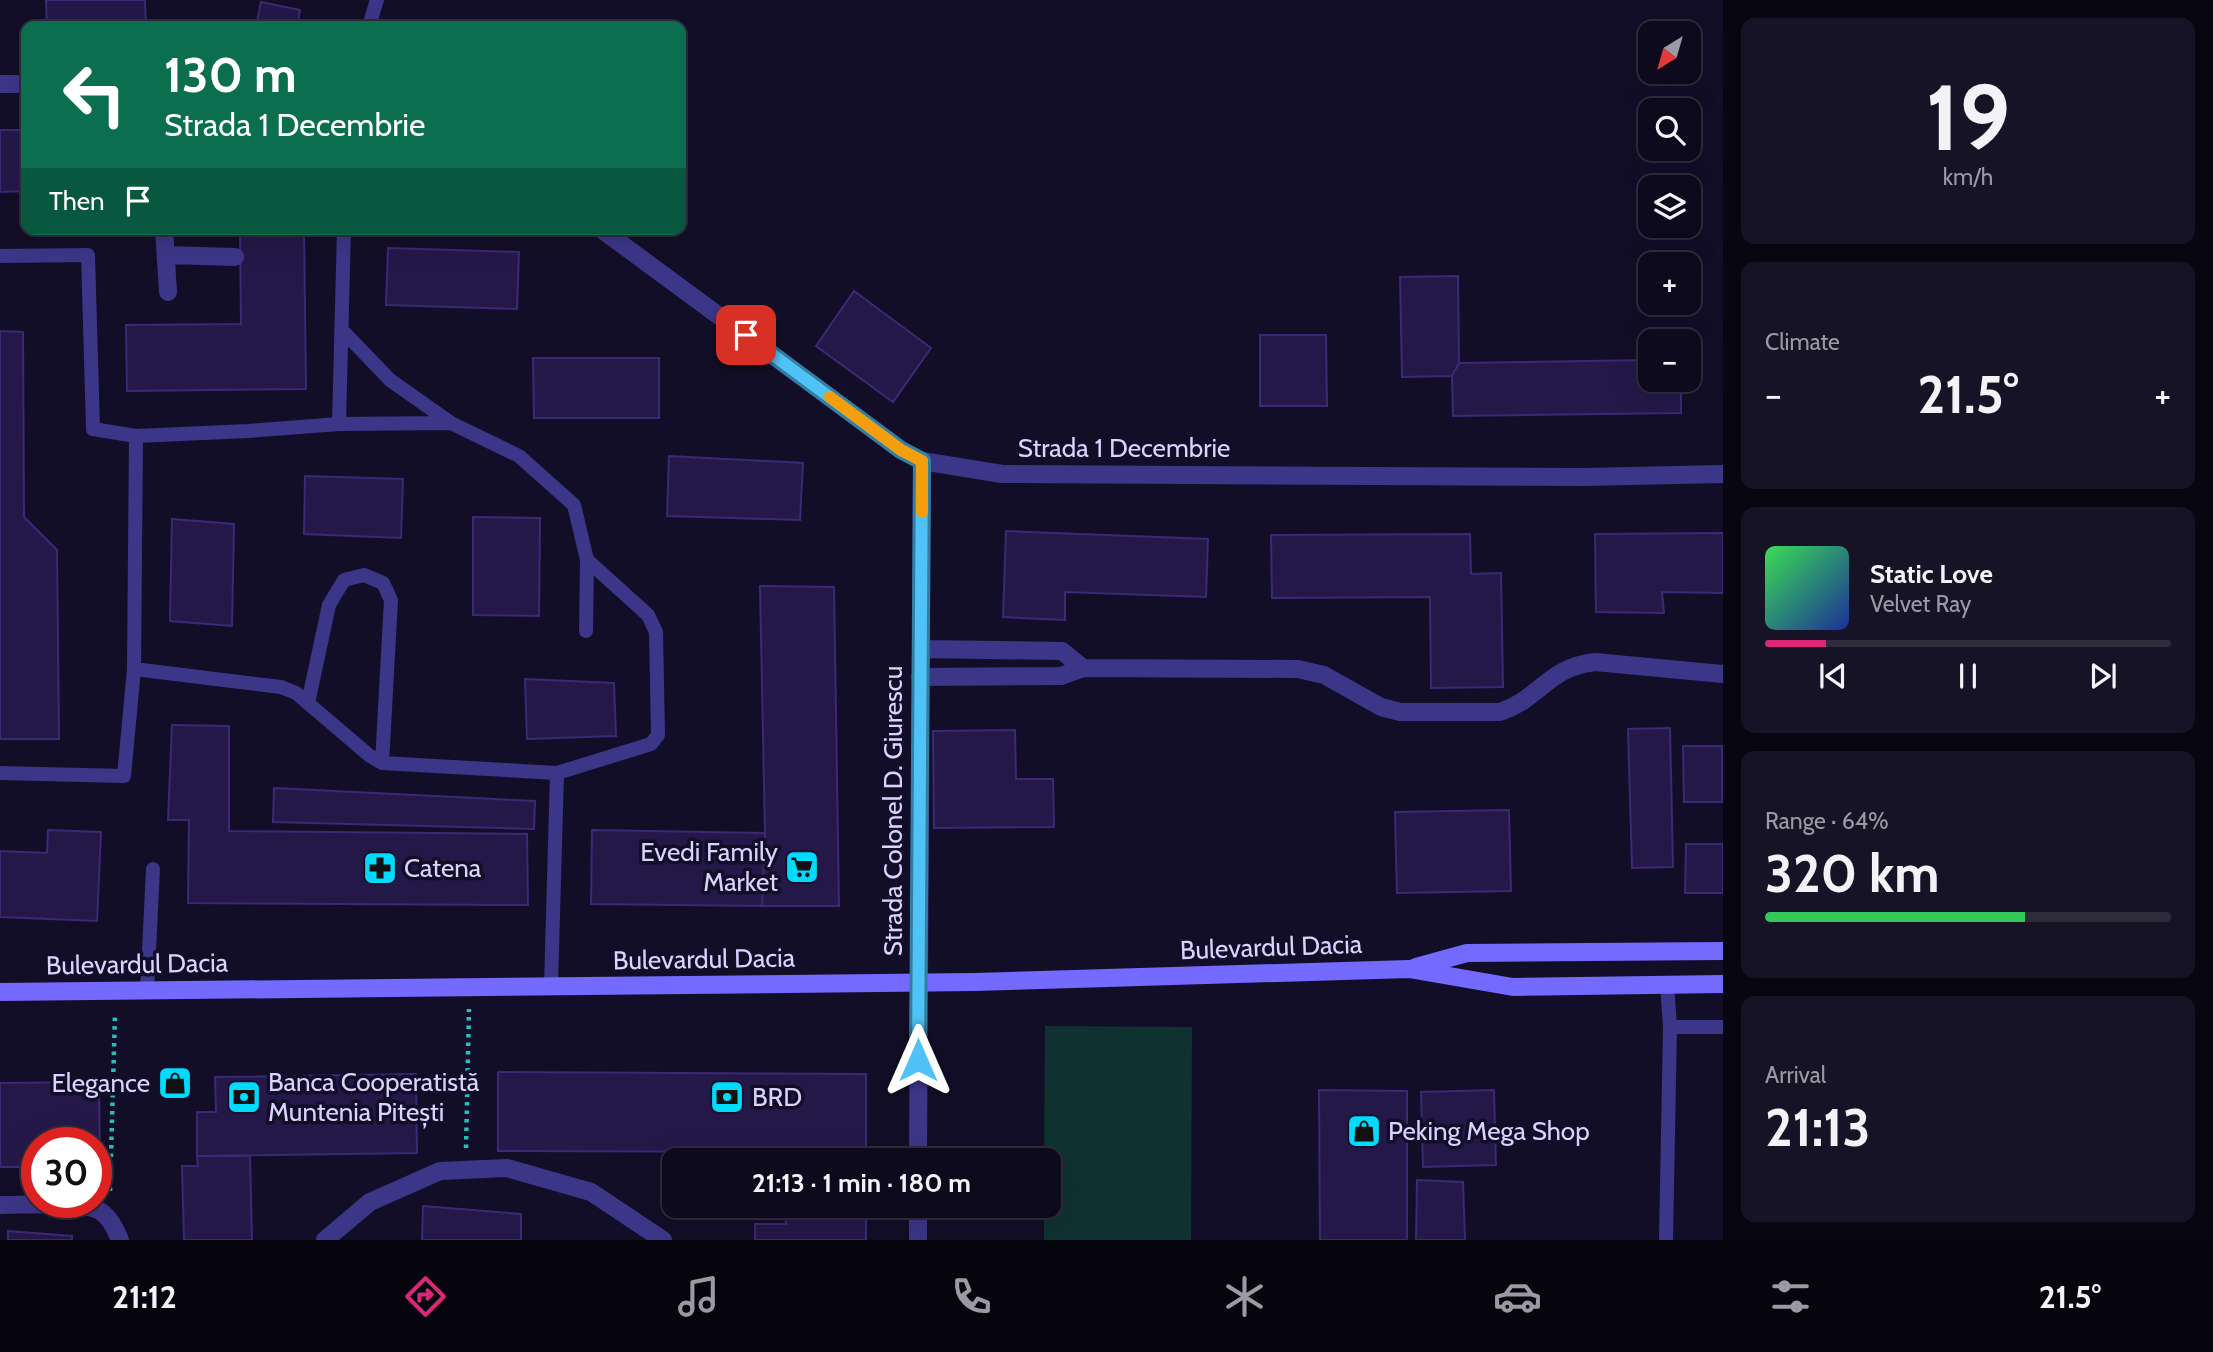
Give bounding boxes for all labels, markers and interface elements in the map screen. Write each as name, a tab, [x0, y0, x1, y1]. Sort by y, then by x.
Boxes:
north arrow	[1638, 21, 1701, 84]
map controls	[1638, 21, 1701, 392]
text: 130 m	[164, 45, 297, 104]
icon: left	[49, 49, 140, 140]
text: 19	[1926, 62, 2010, 173]
button: search	[1638, 98, 1701, 161]
text: Strada 1 Decembrie	[164, 105, 425, 144]
text: km/h	[1943, 163, 1993, 191]
button: layers	[1638, 175, 1701, 238]
icon: arrive	[119, 182, 157, 220]
text: Then	[49, 185, 105, 217]
button: +	[1638, 252, 1701, 315]
pin	[716, 305, 776, 365]
icon: arrive	[727, 316, 765, 354]
text: Climate	[1765, 328, 1840, 356]
button: −	[1638, 329, 1701, 392]
text: 21.5°	[1917, 363, 2019, 426]
text: −	[1765, 371, 1782, 418]
text: +	[2154, 371, 2171, 418]
street label: Strada 1 Decembrie	[1018, 432, 1230, 464]
text: Static Love	[1870, 558, 1993, 590]
text: Velvet Ray	[1870, 590, 1971, 618]
icon: previous	[1814, 657, 1852, 695]
icon: pause	[1949, 657, 1987, 695]
icon: next	[2084, 657, 2122, 695]
street label: Strada Colonel D. Giurescu	[877, 666, 909, 956]
text: Range · 64%	[1765, 807, 1889, 835]
place label: Evedi Family Market	[640, 836, 778, 898]
text: 320 km	[1765, 842, 1939, 905]
supermarket icon: Evedi Family Market	[783, 848, 821, 886]
pharmacy icon: Catena	[361, 849, 399, 887]
place label: Catena	[404, 852, 482, 884]
street label: Bulevardul Dacia	[1179, 928, 1363, 966]
street label: Bulevardul Dacia	[613, 941, 796, 977]
street label: Bulevardul Dacia	[46, 946, 229, 982]
position arrow	[881, 1023, 955, 1097]
text: Arrival	[1765, 1061, 1826, 1089]
shop icon: Elegance	[156, 1064, 194, 1102]
place label: Banca Cooperatistă Muntenia Pitești	[268, 1066, 480, 1129]
place label: Elegance	[51, 1067, 150, 1099]
bank icon: Banca Cooperatistă Muntenia Pitești	[225, 1078, 263, 1116]
bank icon: BRD	[708, 1078, 746, 1116]
place label: BRD	[752, 1081, 802, 1113]
text: 21:13	[1765, 1096, 1870, 1159]
shop icon: Peking Mega Shop	[1345, 1112, 1383, 1150]
place label: Peking Mega Shop	[1388, 1115, 1590, 1147]
speed limit sign: 30	[21, 1127, 112, 1218]
text: 21:13 · 1 min · 180 m	[752, 1167, 971, 1199]
icon: directions	[401, 1272, 450, 1321]
icon: music	[674, 1272, 723, 1321]
icon: phone	[947, 1272, 996, 1321]
icon: climate	[1220, 1272, 1269, 1321]
icon: car	[1493, 1272, 1542, 1321]
icon: filters	[1766, 1272, 1815, 1321]
text: 21:12	[112, 1277, 177, 1316]
text: 21.5°	[2039, 1277, 2101, 1316]

